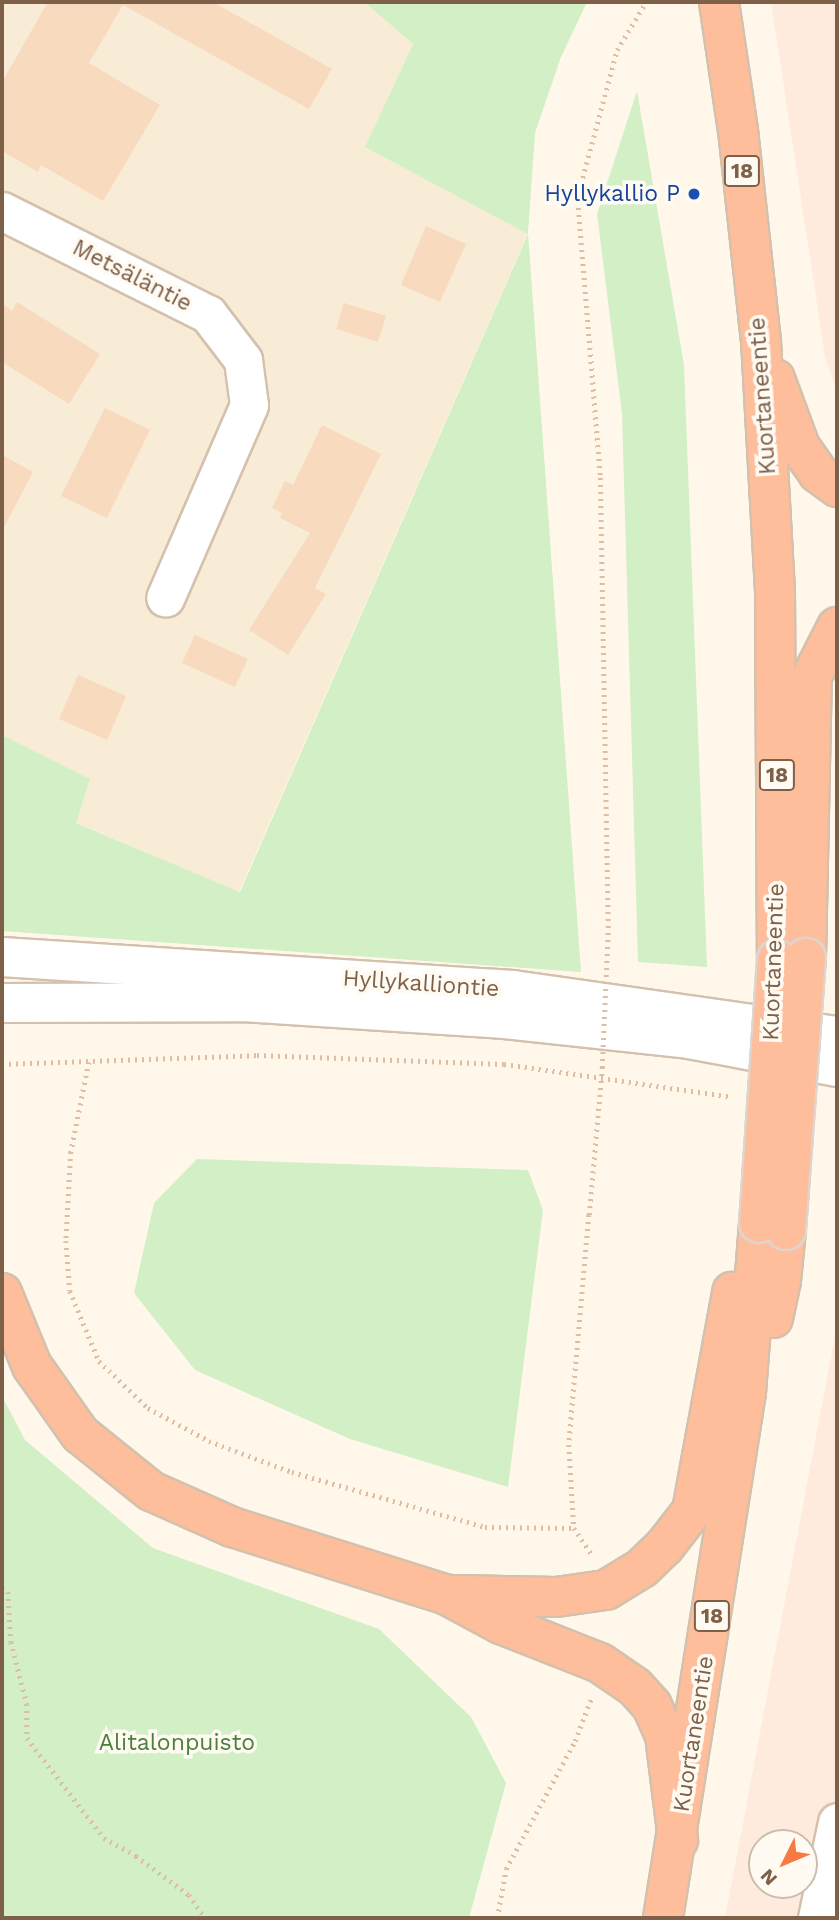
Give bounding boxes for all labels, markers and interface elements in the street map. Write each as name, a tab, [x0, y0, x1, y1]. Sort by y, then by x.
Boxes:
road number: 18	[723, 154, 761, 188]
place label: Hyllykallio P	[544, 180, 680, 208]
marker: Hyllykallio P	[686, 186, 702, 202]
street label: Metsäläntie	[68, 234, 196, 318]
street label: Kuortaneentie	[744, 316, 782, 476]
road number: 18	[758, 758, 796, 792]
street label: Kuortaneentie	[757, 883, 791, 1041]
street label: Hyllykalliontie	[342, 965, 500, 1003]
road number: 18	[693, 1598, 731, 1634]
street label: Kuortaneentie	[668, 1654, 720, 1814]
park label: Alitalonpuisto	[99, 1729, 255, 1757]
north arrow	[748, 1829, 818, 1899]
text: N	[756, 1864, 782, 1890]

